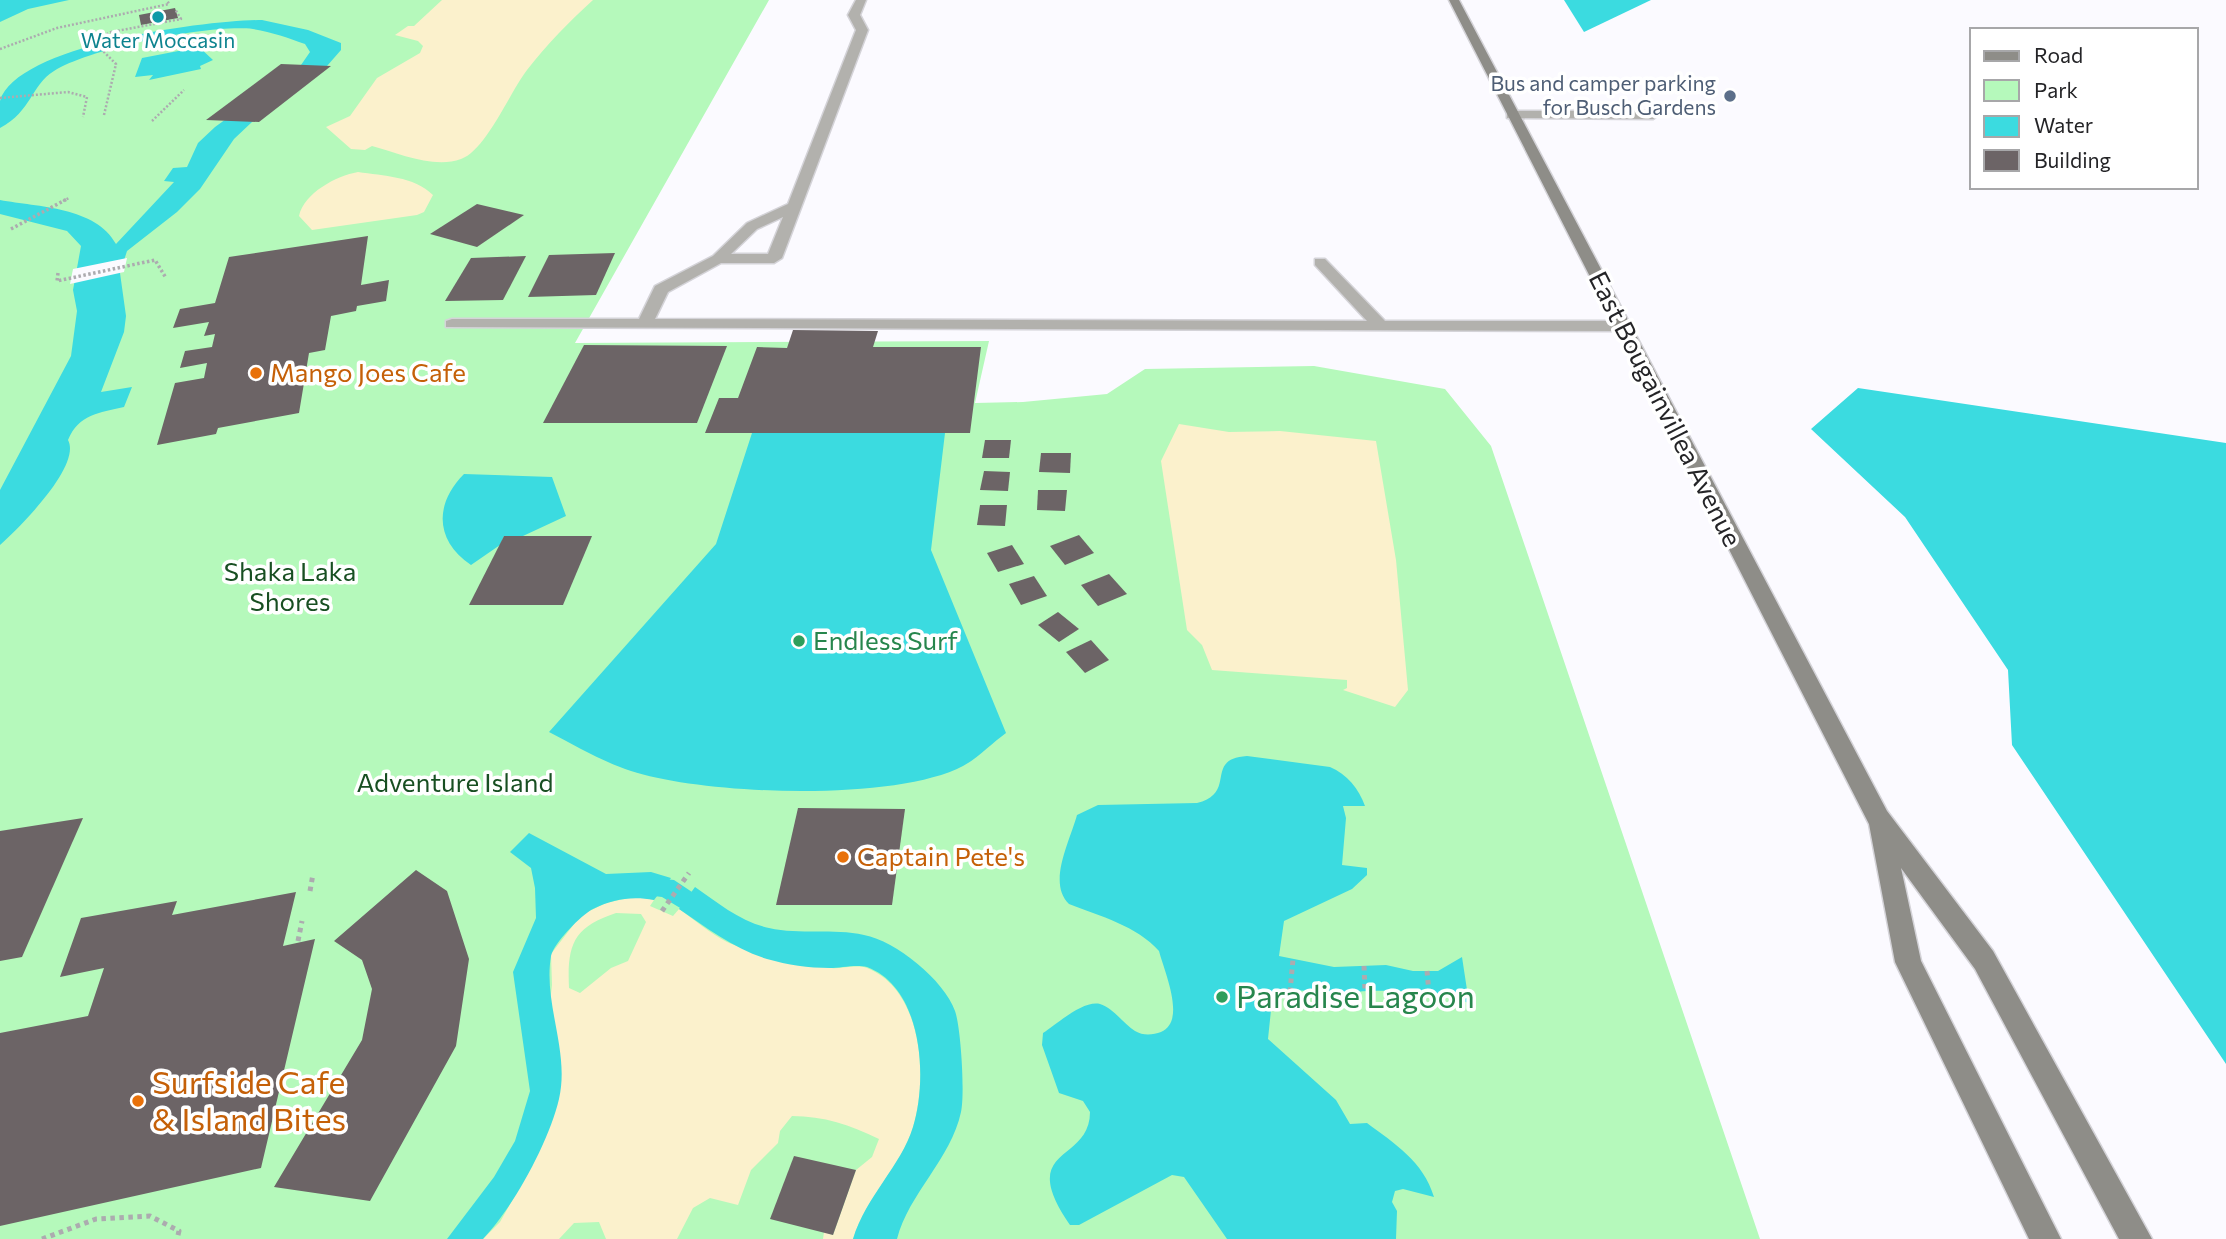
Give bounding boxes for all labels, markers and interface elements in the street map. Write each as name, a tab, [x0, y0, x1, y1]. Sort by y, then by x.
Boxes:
marker: Water Moccasin	[150, 9, 166, 25]
place label: Water Moccasin	[81, 27, 235, 52]
legend	[1970, 28, 2198, 189]
text: Road	[2034, 42, 2083, 67]
place label: Bus and camper parking for Busch Gardens	[1490, 70, 1716, 119]
text: Park	[2034, 77, 2078, 102]
marker: Bus and camper parking for Busch Gardens	[1722, 88, 1738, 104]
text: Water	[2034, 112, 2093, 137]
text: Building	[2034, 147, 2111, 172]
street label: East Bougainvillea Avenue	[1583, 266, 1749, 551]
place label: Mango Joes Cafe	[270, 356, 466, 387]
marker: Mango Joes Cafe	[248, 365, 264, 381]
park label: Shaka Laka Shores	[224, 555, 356, 616]
place label: Endless Surf	[813, 624, 958, 655]
marker: Endless Surf	[791, 633, 807, 649]
park label: Adventure Island	[357, 766, 553, 797]
place label: Captain Pete's	[857, 840, 1025, 871]
marker: Captain Pete's	[835, 849, 851, 865]
place label: Paradise Lagoon	[1236, 975, 1475, 1015]
marker: Paradise Lagoon	[1214, 989, 1230, 1005]
place label: Surfside Cafe & Island Bites	[152, 1061, 346, 1138]
marker: Surfside Cafe & Island Bites	[130, 1093, 146, 1109]

